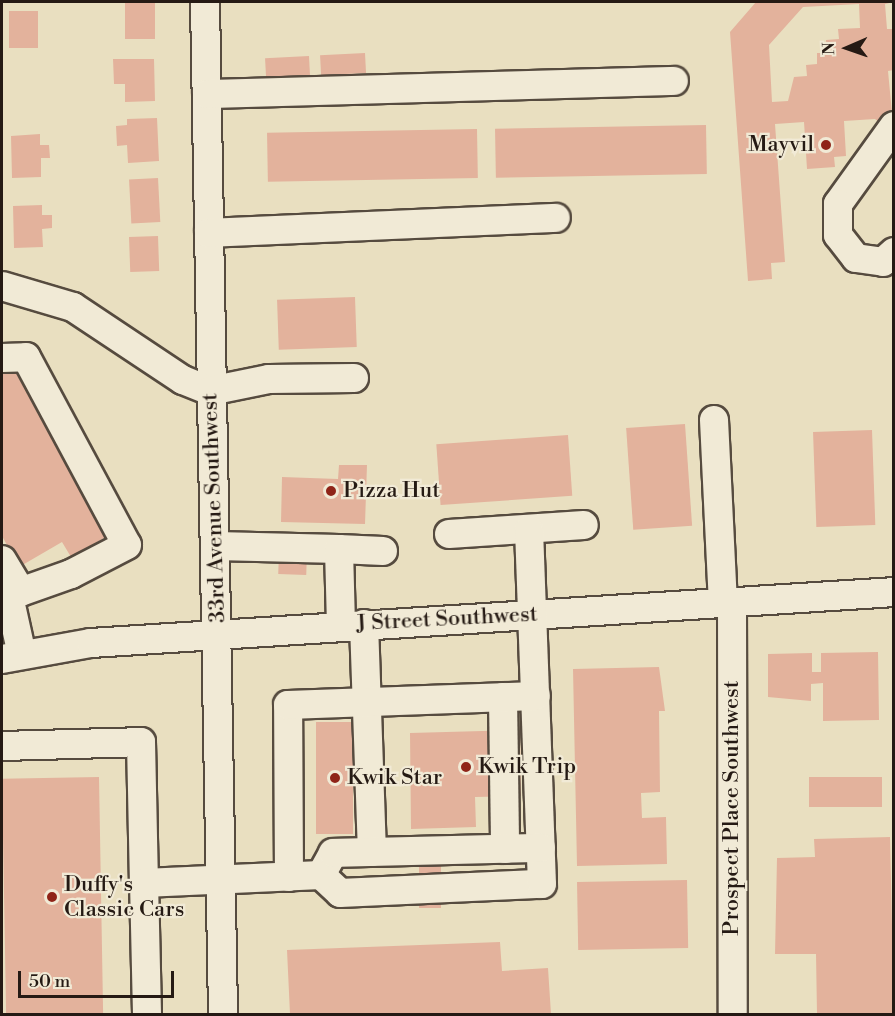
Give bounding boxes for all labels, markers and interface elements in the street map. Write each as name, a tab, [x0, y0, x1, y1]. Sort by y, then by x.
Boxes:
north arrow	[817, 18, 877, 78]
text: N	[819, 42, 839, 55]
place label: Mayvil	[748, 132, 814, 158]
marker: Mayvil	[819, 138, 833, 152]
street label: 33rd Avenue Southwest	[197, 393, 231, 623]
place label: Pizza Hut	[343, 478, 440, 504]
marker: Pizza Hut	[324, 484, 338, 498]
street label: J Street Southwest	[356, 601, 538, 637]
street label: Prospect Place Southwest	[719, 680, 745, 936]
place label: Kwik Trip	[478, 754, 576, 780]
marker: Kwik Trip	[459, 760, 473, 774]
place label: Kwik Star	[347, 765, 442, 791]
marker: Kwik Star	[328, 771, 342, 785]
place label: Duffy's Classic Cars	[64, 871, 184, 922]
marker: Duffy's Classic Cars	[45, 890, 59, 904]
scale bar	[21, 959, 177, 997]
text: 50 m	[29, 970, 70, 993]

